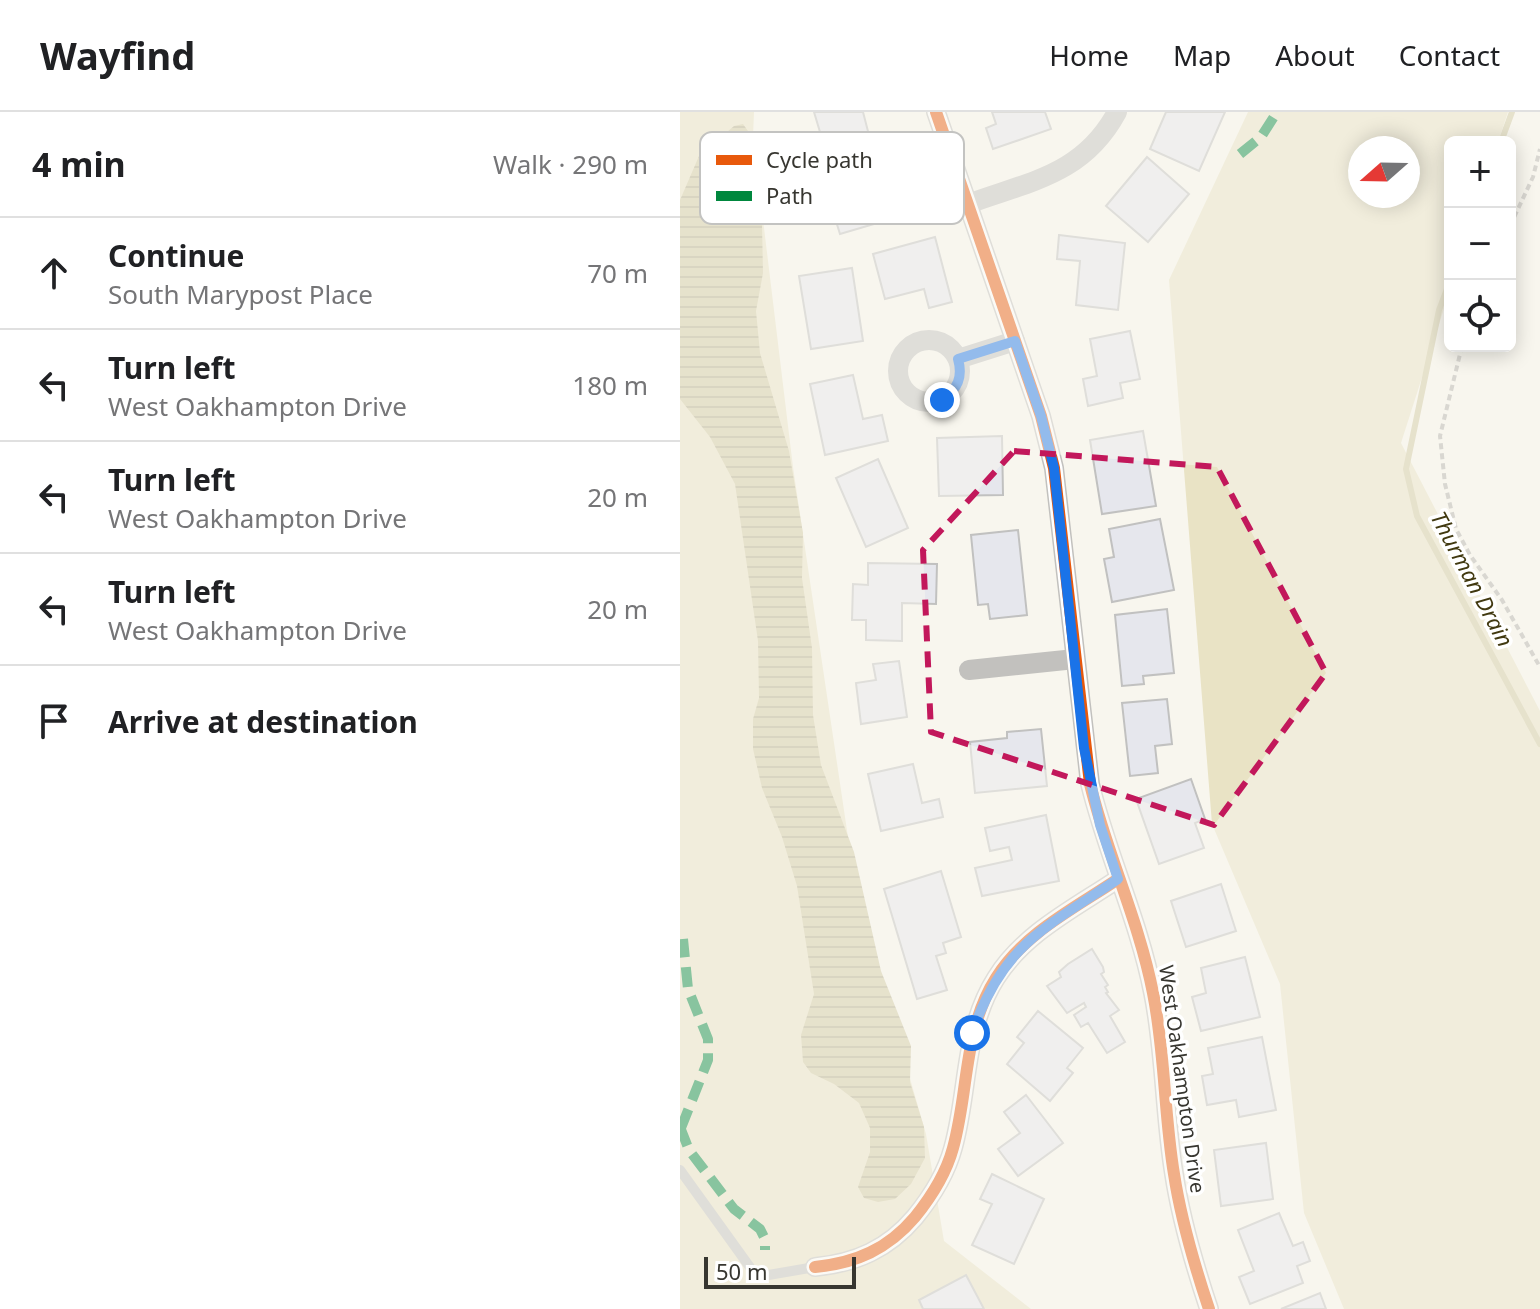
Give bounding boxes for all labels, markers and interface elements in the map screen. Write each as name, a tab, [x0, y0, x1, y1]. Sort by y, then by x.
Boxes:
text: Wayfind	[40, 29, 195, 81]
text: Home	[1049, 36, 1129, 74]
text: Map	[1173, 36, 1231, 74]
text: About	[1275, 36, 1355, 74]
text: Contact	[1399, 36, 1500, 74]
legend	[700, 132, 964, 224]
north arrow	[1348, 136, 1420, 208]
map controls	[1444, 136, 1516, 352]
button: +	[1444, 136, 1516, 208]
text: 4 min	[32, 141, 126, 187]
text: Cycle path	[766, 144, 873, 174]
text: Walk · 290 m	[493, 146, 648, 182]
text: Path	[766, 180, 813, 210]
button: −	[1444, 208, 1516, 280]
text: Continue	[108, 235, 244, 276]
icon: ahead	[32, 251, 76, 295]
text: 70 m	[587, 255, 648, 291]
text: South Marypost Place	[108, 276, 373, 312]
button: locate	[1444, 280, 1516, 352]
text: Turn left	[108, 347, 236, 388]
icon: left	[32, 363, 76, 407]
text: 180 m	[572, 367, 648, 403]
route end	[924, 382, 960, 418]
text: West Oakhampton Drive	[108, 388, 407, 424]
text: Turn left	[108, 459, 236, 500]
icon: left	[32, 475, 76, 519]
text: 20 m	[587, 479, 648, 515]
text: West Oakhampton Drive	[108, 500, 407, 536]
water label: Thurman Drain	[1425, 506, 1521, 652]
text: Turn left	[108, 571, 236, 612]
icon: left	[32, 587, 76, 631]
text: 20 m	[587, 591, 648, 627]
text: West Oakhampton Drive	[108, 612, 407, 648]
icon: arrive	[32, 699, 76, 743]
text: Arrive at destination	[108, 701, 418, 742]
street label: West Oakhampton Drive	[1153, 963, 1212, 1195]
route start	[954, 1015, 990, 1051]
scale bar	[704, 1253, 856, 1289]
text: 50 m	[716, 1256, 767, 1286]

